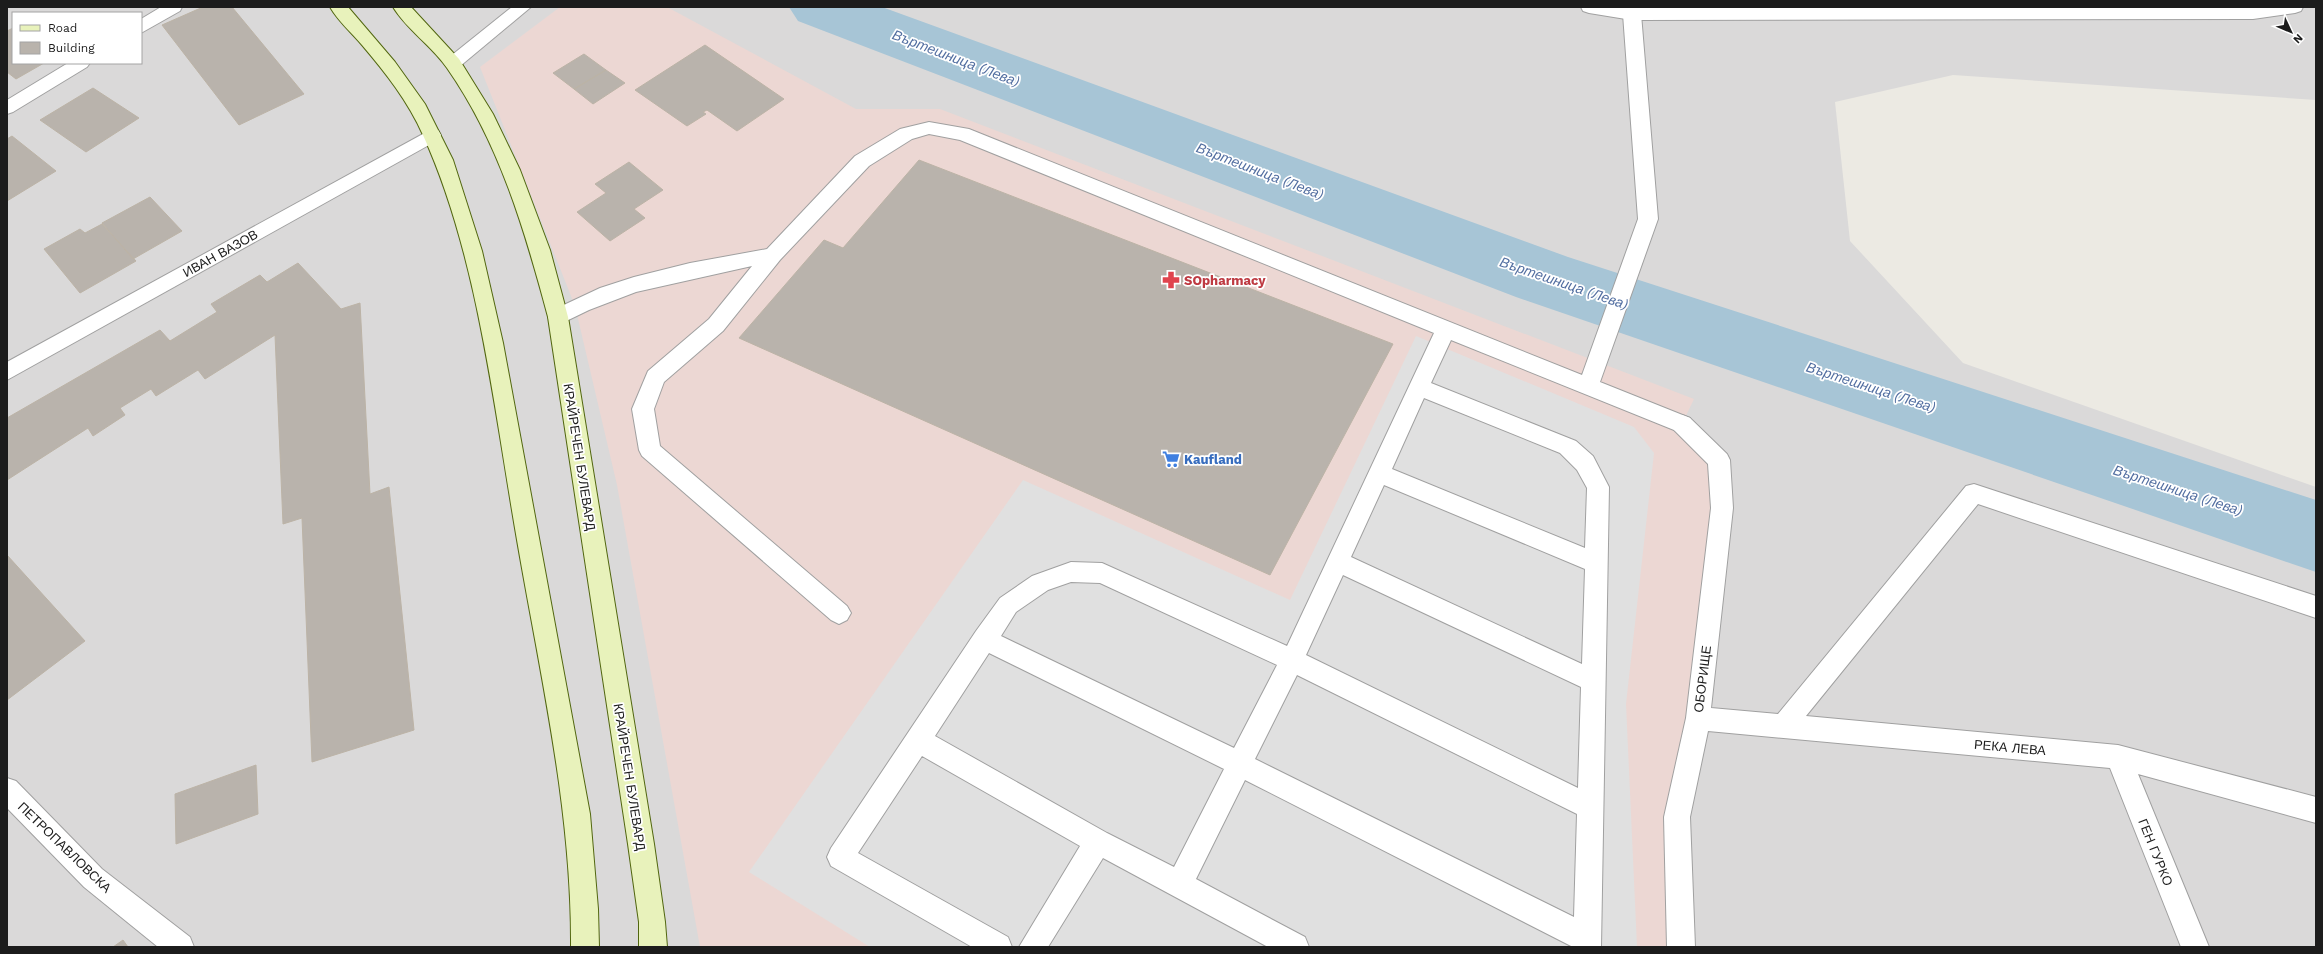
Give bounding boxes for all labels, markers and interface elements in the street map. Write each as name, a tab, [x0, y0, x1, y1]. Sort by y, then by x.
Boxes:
legend	[12, 12, 142, 64]
north arrow	[2271, 12, 2311, 52]
text: Road	[48, 21, 77, 35]
water label: Въртешница (Лева)	[890, 26, 1022, 90]
text: N	[2290, 31, 2305, 46]
text: Building	[48, 41, 95, 55]
water label: Въртешница (Лева)	[1194, 139, 1326, 203]
street label: ИВАН ВАЗОВ	[180, 227, 260, 280]
water label: Въртешница (Лева)	[1498, 253, 1631, 313]
pharmacy icon: SOpharmacy	[1161, 270, 1181, 290]
place label: SOpharmacy	[1184, 273, 1266, 288]
water label: Въртешница (Лева)	[1804, 359, 1938, 415]
street label: КРАЙРЕЧЕН БУЛЕВАРД	[560, 382, 599, 532]
supermarket icon: Kaufland	[1161, 449, 1181, 469]
place label: Kaufland	[1184, 452, 1242, 467]
water label: Въртешница (Лева)	[2111, 462, 2245, 518]
street label: ОБОРИЩЕ	[1691, 644, 1714, 713]
street label: КРАЙРЕЧЕН БУЛЕВАРД	[610, 702, 649, 852]
street label: РЕКА ЛЕВА	[1973, 737, 2047, 758]
street label: ПЕТРОПАВЛОВСКА	[15, 799, 115, 896]
street label: ГЕН ГУРКО	[2135, 816, 2176, 888]

